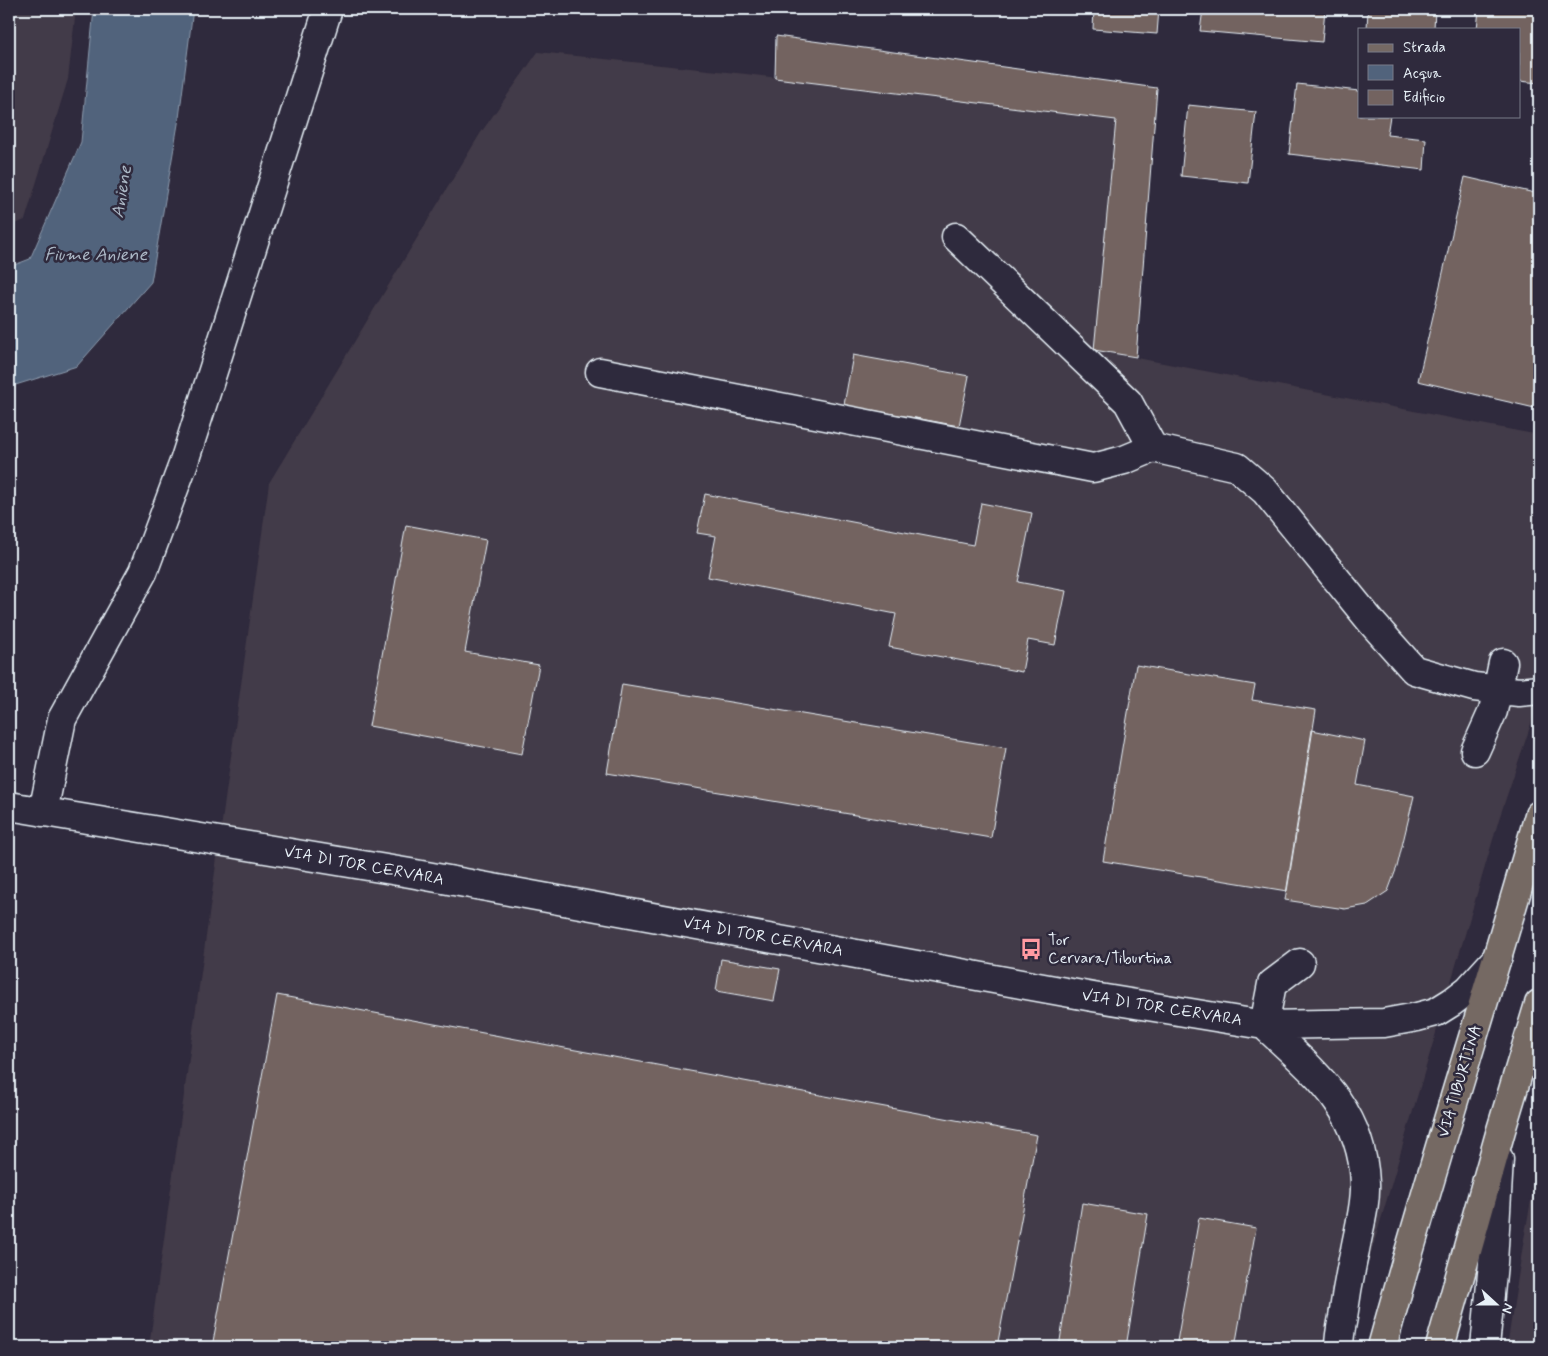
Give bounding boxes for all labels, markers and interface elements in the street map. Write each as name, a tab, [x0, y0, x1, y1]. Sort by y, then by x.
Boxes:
legend	[1358, 28, 1520, 118]
text: Strada	[1403, 38, 1446, 58]
text: Acqua	[1403, 64, 1442, 84]
text: Edificio	[1403, 88, 1445, 108]
water label: Aniene	[106, 163, 138, 220]
water label: Fiume Aniene	[45, 243, 149, 267]
street label: VIA DI TOR CERVARA	[282, 842, 446, 890]
street label: VIA DI TOR CERVARA	[681, 913, 845, 961]
place label: Tor Cervara/Tiburtina	[1048, 930, 1172, 969]
bus stop icon: Tor Cervara/Tiburtina	[1018, 936, 1044, 962]
street label: VIA DI TOR CERVARA	[1080, 985, 1244, 1031]
street label: VIA TIBURTINA	[1433, 1022, 1487, 1140]
north arrow	[1470, 1278, 1520, 1328]
text: N	[1497, 1301, 1517, 1316]

